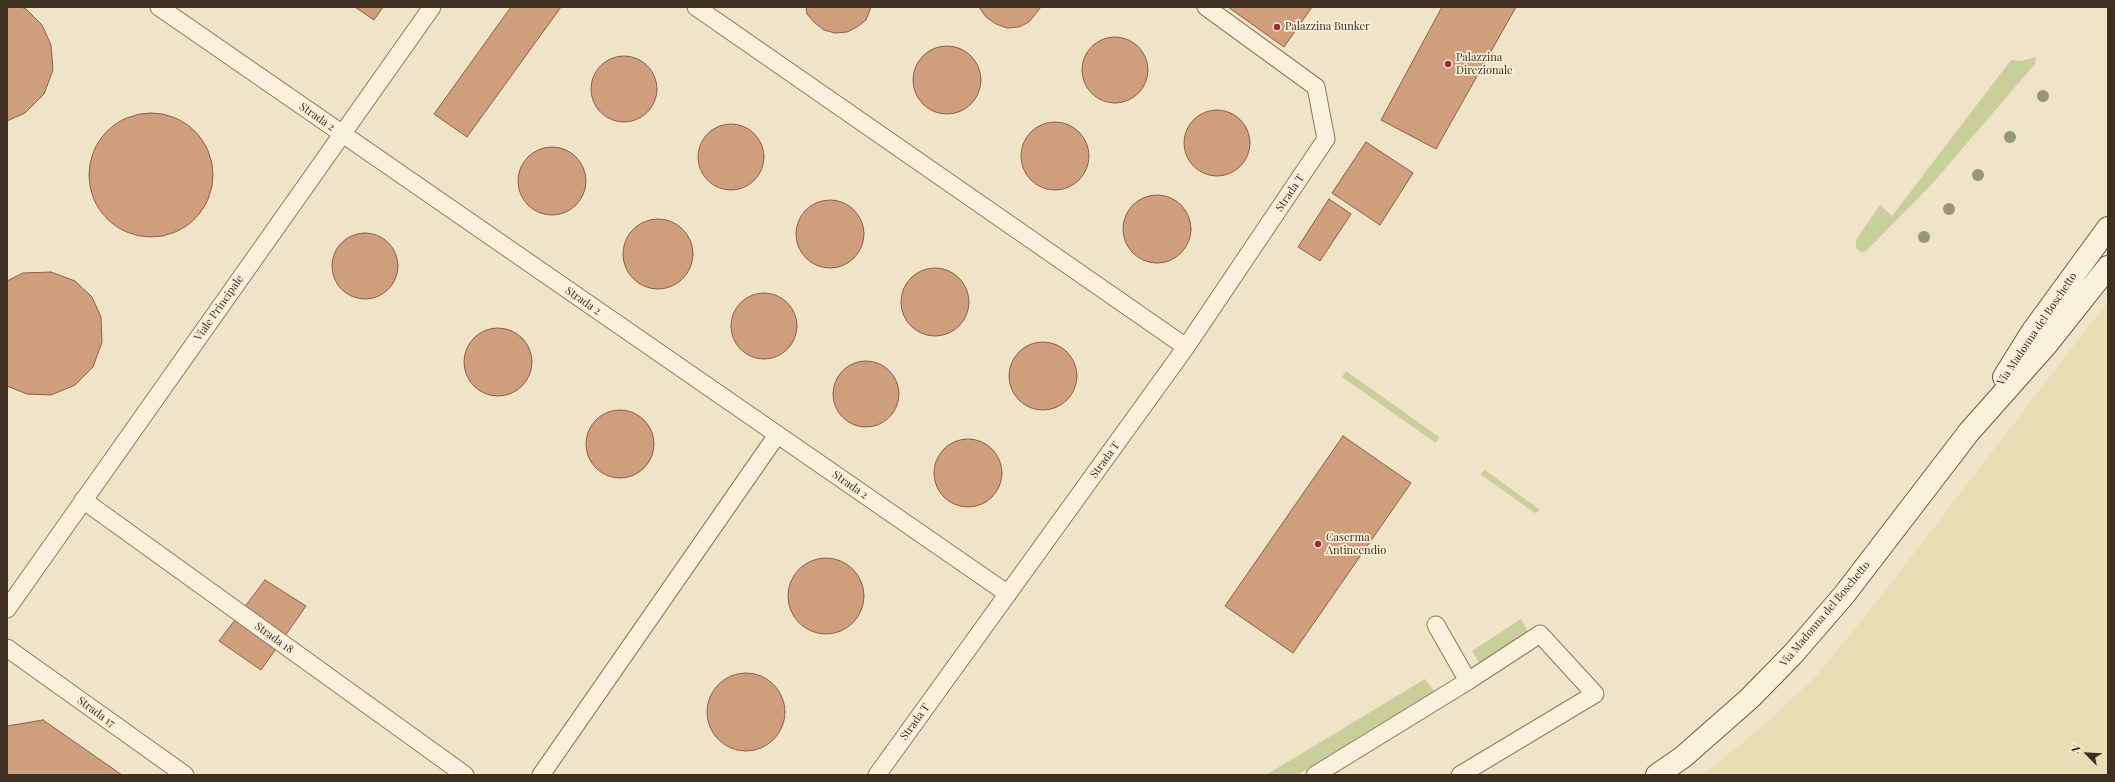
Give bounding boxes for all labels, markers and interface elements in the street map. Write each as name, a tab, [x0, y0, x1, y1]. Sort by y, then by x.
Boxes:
place label: Palazzina Bunker	[1285, 20, 1370, 34]
marker: Palazzina Bunker	[1272, 22, 1282, 32]
place label: Palazzina Direzionale	[1456, 51, 1513, 77]
marker: Palazzina Direzionale	[1443, 59, 1453, 69]
street label: Strada 2	[297, 100, 337, 134]
street label: Strada T	[1273, 172, 1307, 214]
street label: Via Madonna del Boschetto	[1994, 270, 2080, 388]
street label: Viale Principale	[192, 273, 246, 343]
street label: Strada 2	[563, 284, 603, 318]
street label: Strada T	[1087, 439, 1123, 481]
street label: Strada 2	[830, 468, 870, 502]
place label: Caserma Antincendio	[1326, 531, 1386, 557]
marker: Caserma Antincendio	[1313, 539, 1323, 549]
street label: Via Madonna del Boschetto	[1777, 559, 1873, 669]
street label: Strada 18	[252, 620, 296, 656]
street label: Strada 17	[75, 694, 117, 730]
street label: Strada T	[897, 701, 933, 743]
north arrow	[2067, 734, 2107, 774]
text: N	[2067, 742, 2084, 756]

